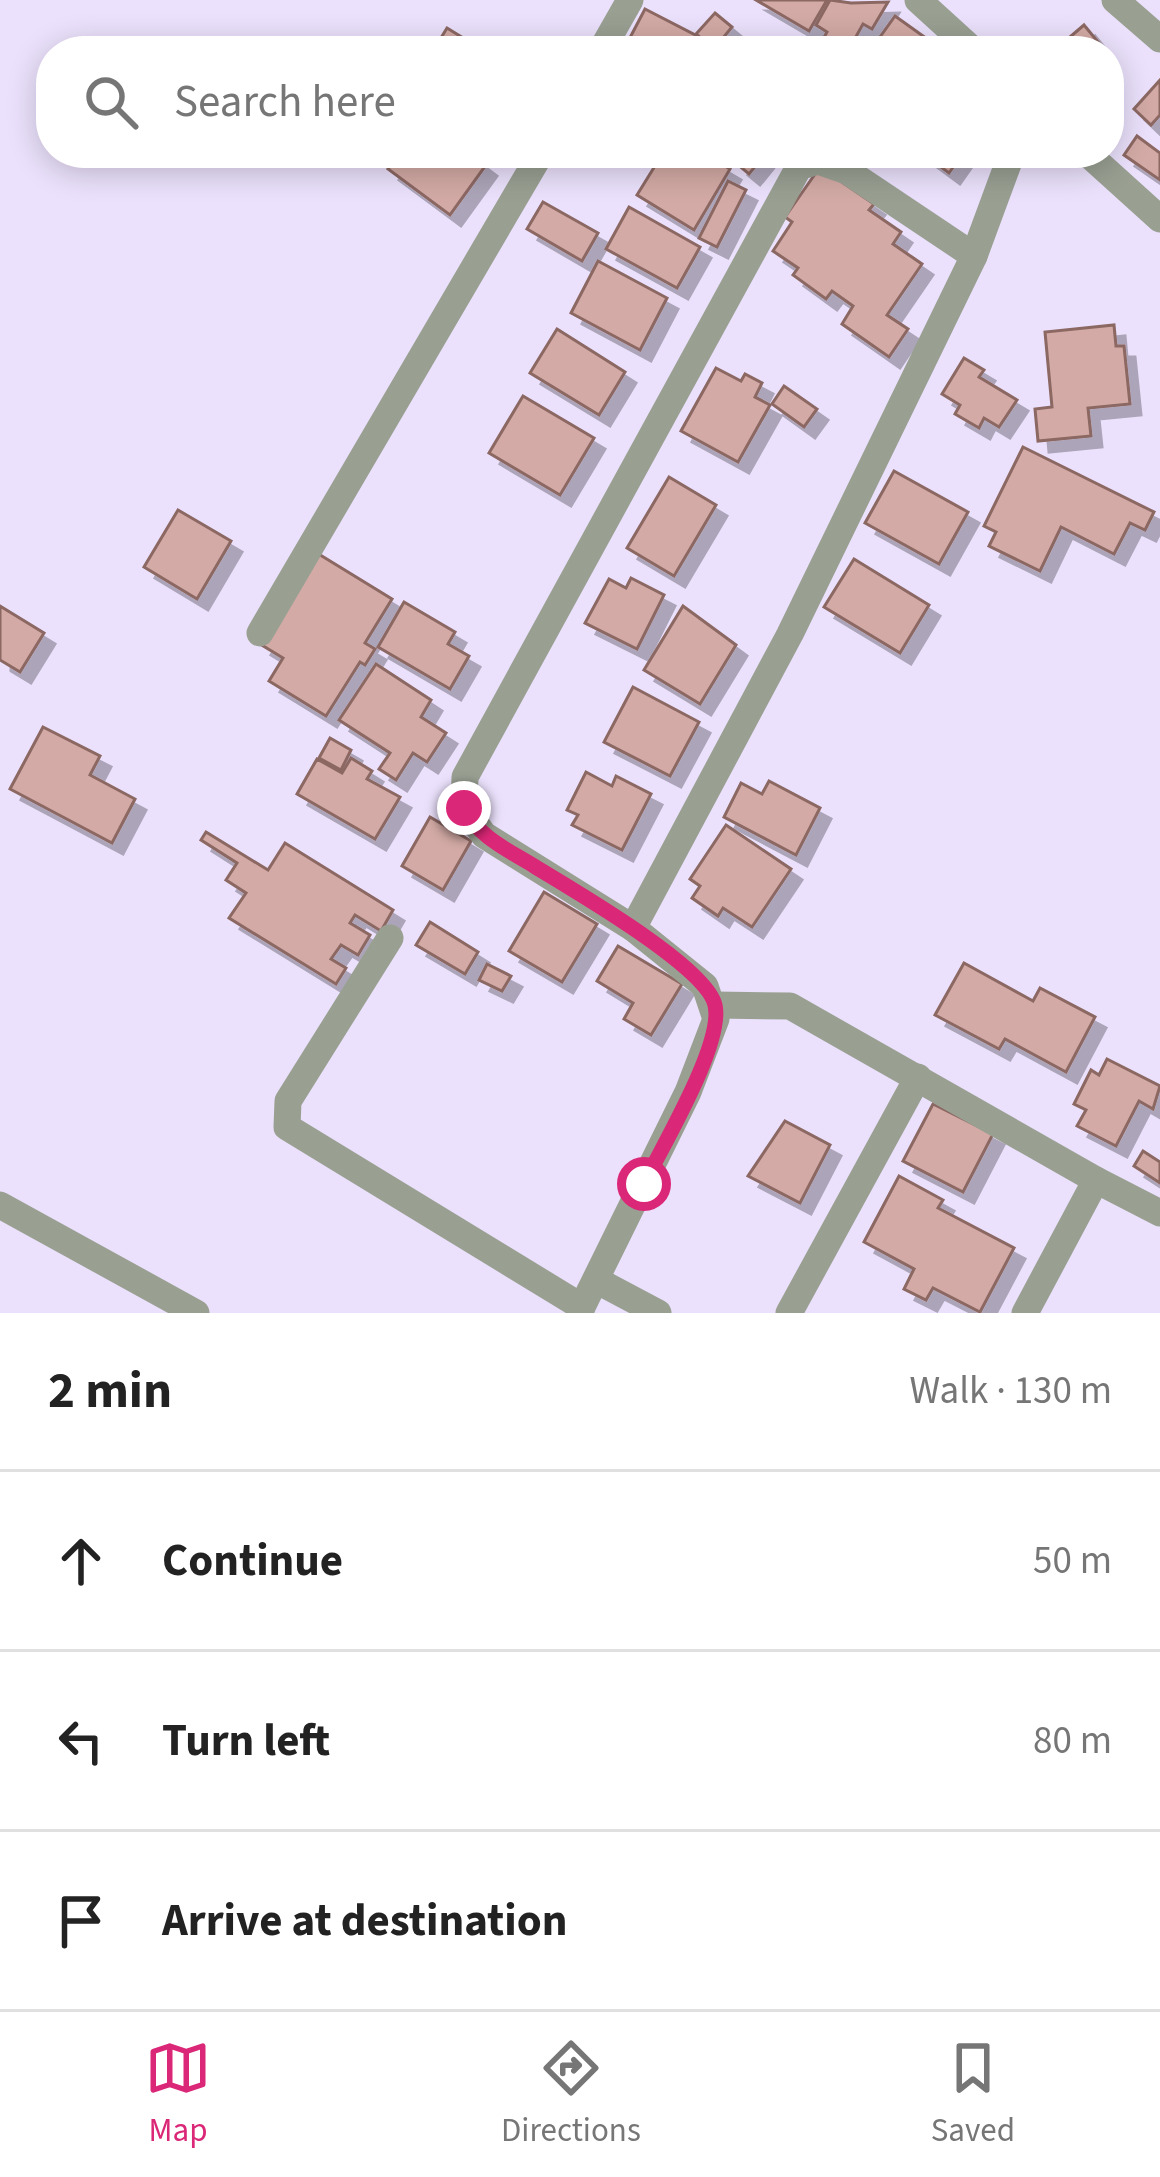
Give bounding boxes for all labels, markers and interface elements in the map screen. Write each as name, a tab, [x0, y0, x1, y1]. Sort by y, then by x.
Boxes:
search box	[36, 36, 1124, 168]
icon: search	[78, 69, 144, 135]
text: Search here	[174, 70, 396, 134]
route end	[437, 781, 491, 835]
route start	[617, 1157, 671, 1211]
text: 2 min	[48, 1355, 172, 1427]
text: Walk · 130 m	[909, 1363, 1112, 1419]
icon: ahead	[48, 1528, 114, 1594]
text: Continue	[162, 1529, 343, 1593]
text: 50 m	[1033, 1533, 1112, 1589]
icon: left	[48, 1708, 114, 1774]
text: Turn left	[162, 1709, 330, 1773]
text: 80 m	[1033, 1713, 1112, 1769]
icon: arrive	[48, 1888, 114, 1954]
text: Arrive at destination	[162, 1889, 567, 1953]
tab: Map	[145, 2035, 211, 2154]
tab: Directions	[501, 2035, 641, 2154]
tab: Saved	[931, 2035, 1015, 2154]

